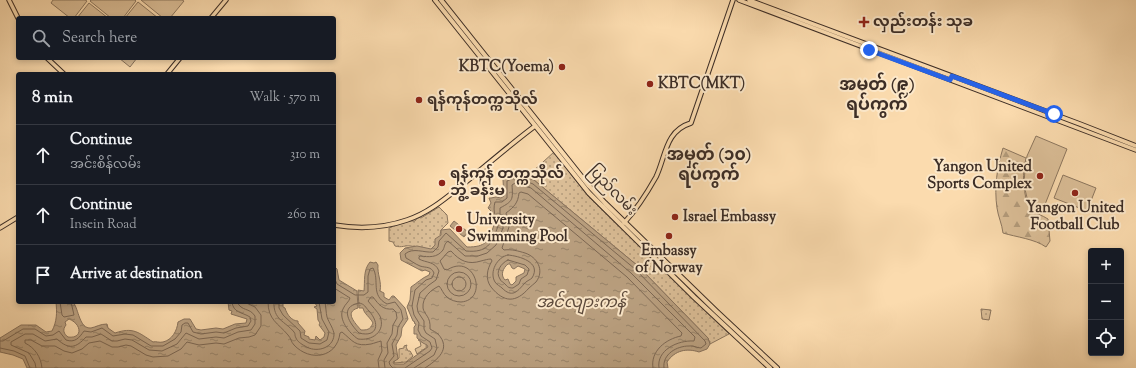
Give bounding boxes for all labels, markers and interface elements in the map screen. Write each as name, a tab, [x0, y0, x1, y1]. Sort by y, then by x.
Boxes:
place label: လှည်းတန်း သုခ	[873, 11, 973, 33]
search box	[16, 16, 336, 60]
marker: လှည်းတန်း သုခ	[858, 16, 870, 28]
icon: search	[30, 27, 52, 49]
text: Search here	[62, 28, 137, 49]
route end	[860, 41, 878, 59]
place label: KBTC(Yoema)	[459, 57, 554, 78]
marker: KBTC(Yoema)	[557, 62, 567, 72]
district label: အမှတ် (၉) ရပ်ကွက်	[839, 72, 915, 118]
place label: KBTC(MKT)	[658, 74, 745, 95]
marker: KBTC(MKT)	[645, 79, 655, 89]
text: 8 min	[32, 86, 73, 110]
text: Walk · 570 m	[250, 89, 320, 107]
place label: ရန်ကုန်တက္ကသိုလ်	[427, 89, 538, 111]
marker: ရန်ကုန်တက္ကသိုလ်	[414, 95, 424, 105]
route start	[1045, 105, 1063, 123]
text: Continue	[70, 130, 132, 151]
district label: အမှတ် (၁၀) ရပ်ကွက်	[667, 142, 751, 188]
icon: ahead	[32, 144, 54, 166]
text: 310 m	[290, 146, 320, 164]
text: အင်းစိန်လမ်း	[70, 156, 141, 174]
place label: Yangon United Sports Complex	[927, 157, 1033, 195]
street label: ပြည်လမ်း	[583, 161, 642, 221]
place label: ရန်ကုန် တက္ကသိုလ် ဘွဲ့ ခန်းမ	[450, 163, 564, 202]
marker: Yangon United Sports Complex	[1035, 171, 1045, 181]
marker: ရန်ကုန် တက္ကသိုလ် ဘွဲ့ ခန်းမ	[437, 178, 447, 188]
marker: Yangon United Football Club	[1070, 188, 1080, 198]
text: Continue	[70, 195, 132, 216]
place label: Yangon United Football Club	[1026, 198, 1125, 236]
icon: ahead	[32, 204, 54, 226]
text: 260 m	[287, 206, 320, 224]
place label: Israel Embassy	[683, 207, 777, 228]
place label: University Swimming Pool	[467, 210, 569, 248]
marker: Israel Embassy	[670, 212, 680, 222]
text: Insein Road	[70, 216, 136, 234]
marker: University Swimming Pool	[454, 224, 464, 234]
marker: Embassy of Norway	[664, 231, 674, 241]
place label: Embassy of Norway	[635, 241, 703, 279]
map controls	[1088, 248, 1124, 356]
button: +	[1088, 248, 1124, 284]
icon: arrive	[32, 264, 54, 286]
text: Arrive at destination	[70, 264, 203, 285]
button: −	[1088, 284, 1124, 320]
water label: အင်လျားကန်	[536, 290, 628, 315]
button: locate	[1088, 320, 1124, 356]

